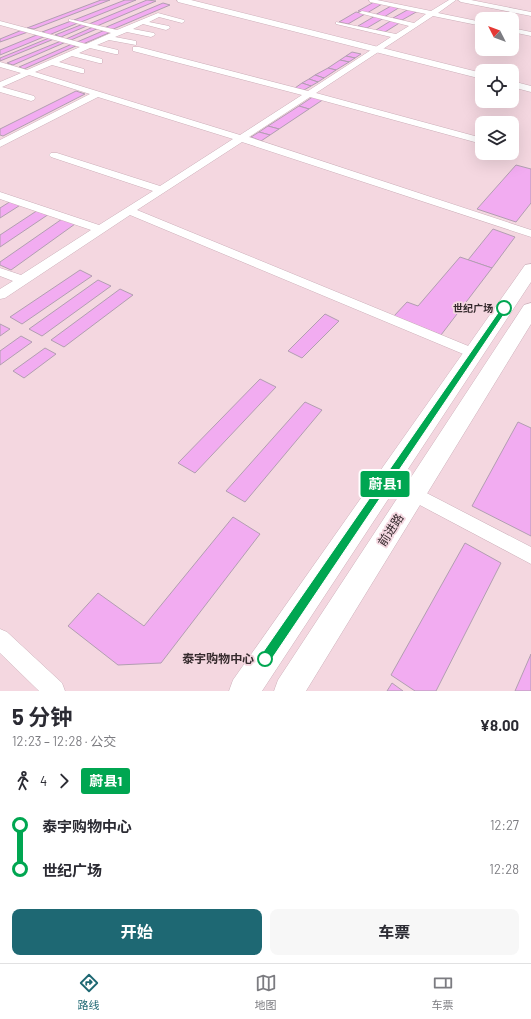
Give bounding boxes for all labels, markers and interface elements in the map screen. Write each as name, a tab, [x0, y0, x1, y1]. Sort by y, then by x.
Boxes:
north arrow	[475, 12, 519, 56]
map controls	[475, 12, 519, 160]
button: locate	[475, 64, 519, 108]
button: layers	[475, 116, 519, 160]
marker: 世纪广场	[496, 300, 512, 316]
place label: 世纪广场	[453, 302, 493, 314]
line badge: 蔚县1	[362, 471, 408, 497]
text: 蔚县1	[369, 475, 401, 492]
street label: 前进路	[374, 511, 406, 548]
place label: 泰宇购物中心	[182, 651, 254, 665]
marker: 泰宇购物中心	[257, 651, 273, 667]
text: 5 分钟	[12, 703, 72, 729]
text: ¥8.00	[480, 716, 519, 734]
text: 12:23 – 12:28 · 公交	[12, 733, 116, 749]
icon: walk	[12, 770, 34, 792]
icon: forward	[53, 770, 75, 792]
text: 蔚县1	[89, 772, 122, 789]
text: 4	[40, 773, 47, 789]
text: 泰宇购物中心	[42, 817, 132, 835]
text: 12:27	[490, 817, 519, 833]
text: 世纪广场	[42, 861, 102, 879]
text: 12:28	[489, 861, 519, 877]
button: 开始	[12, 909, 262, 955]
button: 车票	[270, 909, 519, 955]
tab: 路线	[78, 972, 100, 1012]
tab: 地图	[255, 972, 277, 1012]
tab: 车票	[432, 972, 454, 1012]

